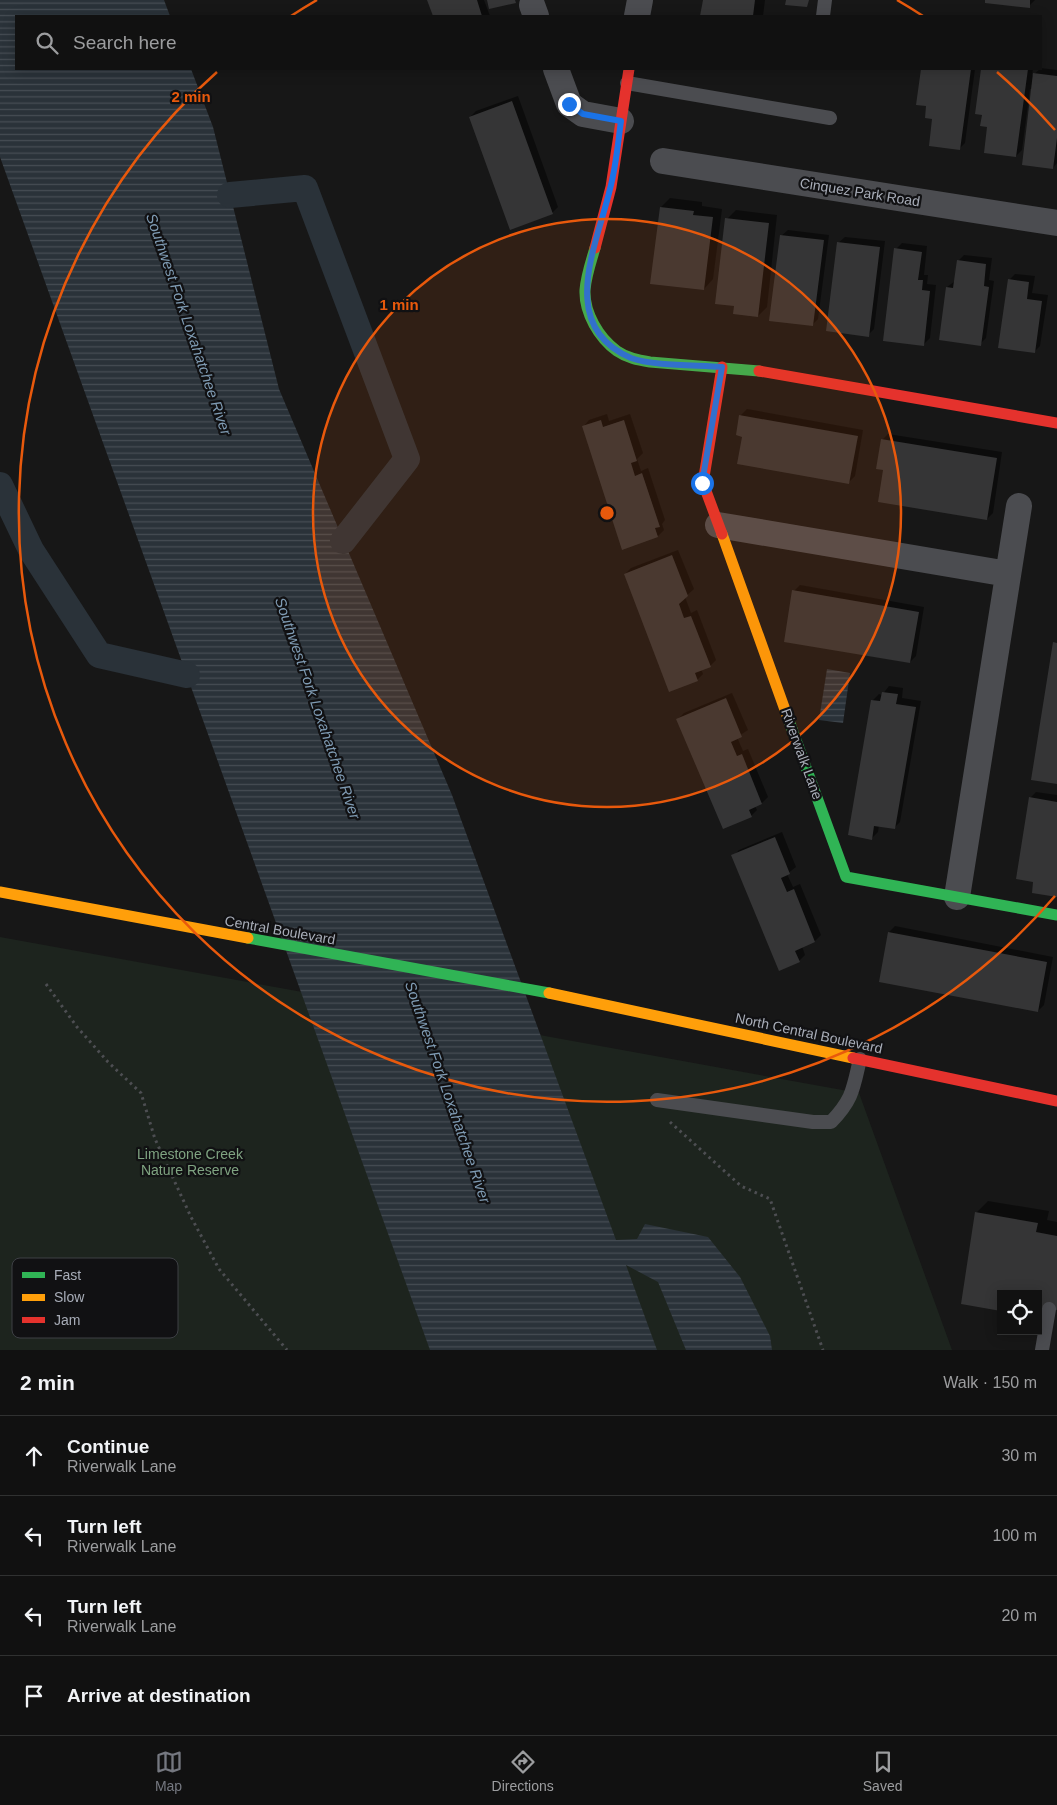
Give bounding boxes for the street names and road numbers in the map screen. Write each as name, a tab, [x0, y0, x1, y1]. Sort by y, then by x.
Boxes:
street label: Cinquez Park Road	[799, 175, 921, 209]
street label: Riverwalk Lane	[778, 706, 826, 802]
street label: Central Boulevard	[223, 912, 337, 948]
street label: North Central Boulevard	[734, 1010, 884, 1056]

